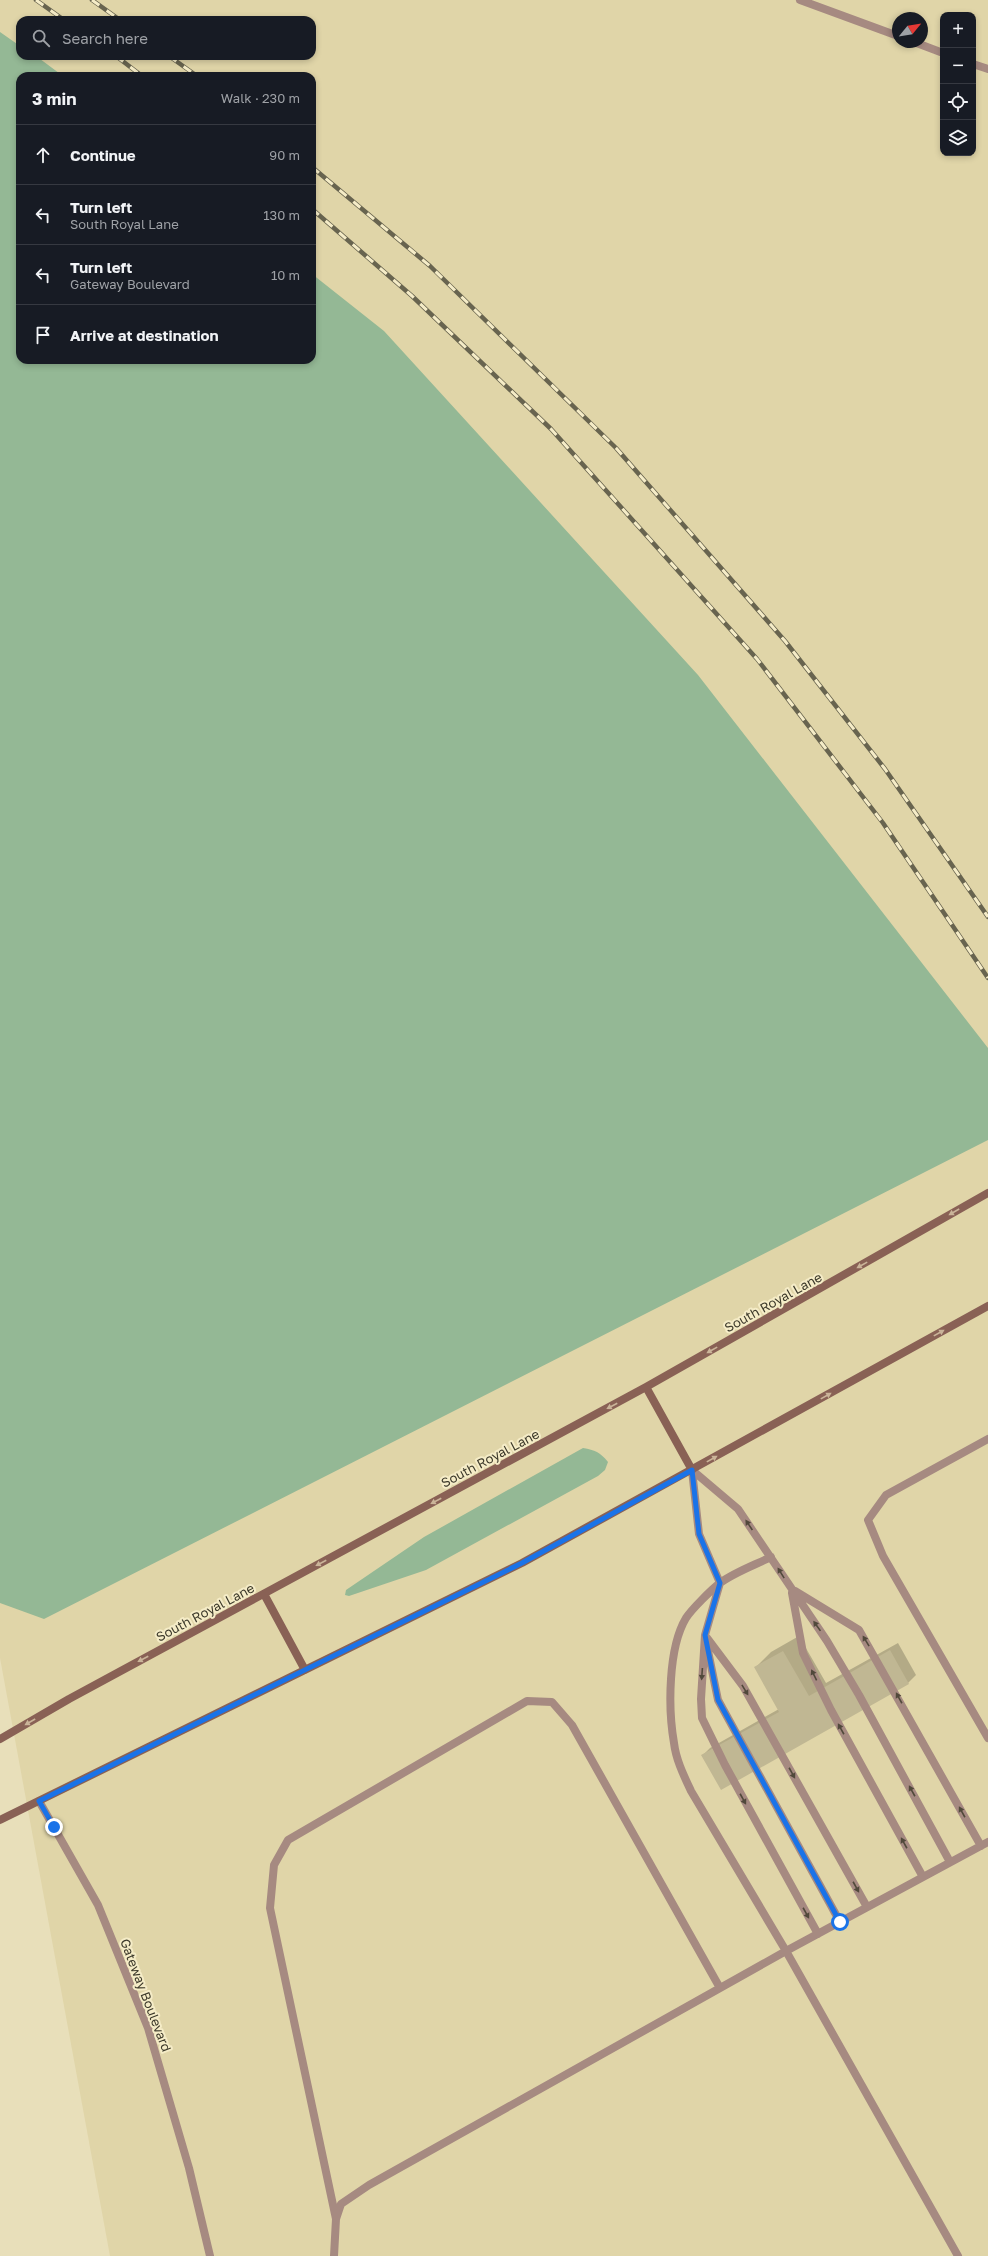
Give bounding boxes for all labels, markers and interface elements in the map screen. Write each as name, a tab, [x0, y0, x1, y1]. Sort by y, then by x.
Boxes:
north arrow	[892, 12, 928, 48]
map controls	[940, 12, 976, 156]
button: +	[940, 12, 976, 48]
search box	[16, 16, 316, 60]
icon: search	[30, 27, 52, 49]
text: Search here	[62, 29, 148, 47]
button: −	[940, 48, 976, 84]
button: locate	[940, 84, 976, 120]
text: 3 min	[32, 88, 76, 109]
text: Walk · 230 m	[221, 90, 300, 106]
button: layers	[940, 120, 976, 156]
icon: ahead	[32, 144, 54, 166]
text: Continue	[70, 146, 136, 164]
text: 90 m	[269, 147, 300, 163]
text: Turn left	[70, 198, 132, 216]
icon: left	[32, 204, 54, 226]
text: 130 m	[263, 207, 300, 223]
text: South Royal Lane	[70, 216, 179, 232]
text: Turn left	[70, 258, 132, 276]
icon: left	[32, 264, 54, 286]
text: 10 m	[271, 267, 300, 283]
text: Gateway Boulevard	[70, 276, 190, 292]
icon: arrive	[32, 324, 54, 346]
text: Arrive at destination	[70, 326, 219, 344]
one-way arrow	[948, 1209, 960, 1216]
one-way arrow	[856, 1262, 868, 1269]
street label: South Royal Lane	[722, 1269, 824, 1335]
one-way arrow	[933, 1330, 945, 1336]
one-way arrow	[706, 1346, 718, 1353]
one-way arrow	[820, 1392, 831, 1399]
one-way arrow	[606, 1402, 617, 1409]
street label: South Royal Lane	[438, 1425, 542, 1491]
one-way arrow	[706, 1455, 718, 1462]
one-way arrow	[430, 1498, 442, 1504]
one-way arrow	[746, 1519, 753, 1531]
one-way arrow	[316, 1559, 327, 1566]
one-way arrow	[778, 1567, 785, 1579]
street label: South Royal Lane	[153, 1579, 257, 1645]
one-way arrow	[813, 1621, 821, 1631]
one-way arrow	[862, 1635, 869, 1647]
one-way arrow	[138, 1656, 149, 1662]
one-way arrow	[699, 1668, 706, 1680]
one-way arrow	[811, 1670, 817, 1681]
one-way arrow	[741, 1684, 748, 1696]
one-way arrow	[895, 1692, 902, 1704]
one-way arrow	[24, 1719, 36, 1726]
one-way arrow	[838, 1723, 845, 1735]
one-way arrow	[789, 1768, 795, 1779]
one-way arrow	[908, 1785, 915, 1797]
one-way arrow	[740, 1793, 747, 1805]
one-way arrow	[958, 1806, 965, 1818]
route end	[45, 1818, 63, 1836]
one-way arrow	[901, 1837, 908, 1849]
one-way arrow	[852, 1881, 859, 1893]
one-way arrow	[803, 1907, 810, 1919]
route start	[831, 1913, 849, 1931]
street label: Gateway Boulevard	[117, 1936, 175, 2054]

